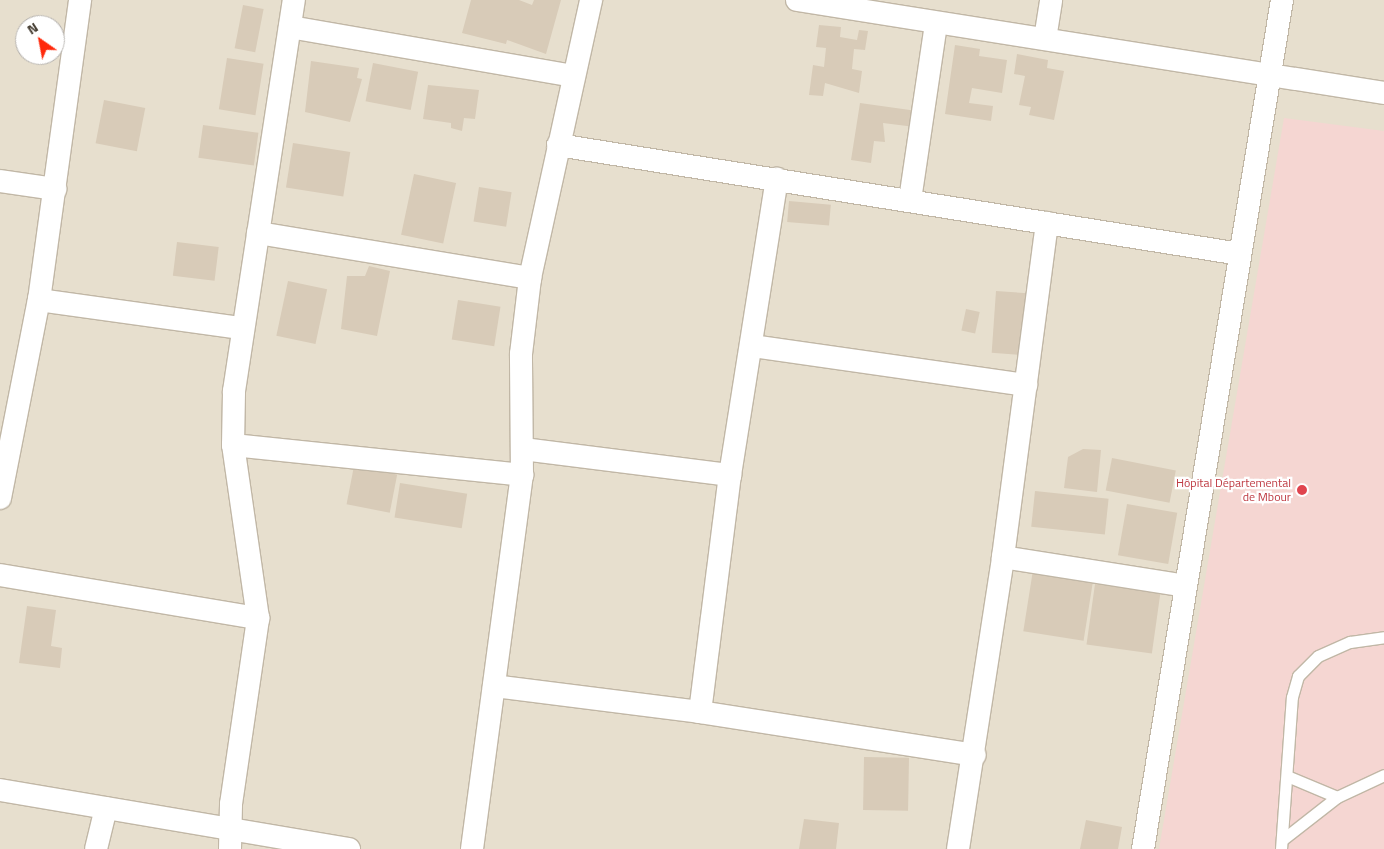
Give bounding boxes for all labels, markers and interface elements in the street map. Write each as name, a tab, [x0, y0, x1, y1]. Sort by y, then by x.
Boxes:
north arrow	[15, 15, 65, 65]
text: N	[22, 16, 42, 39]
place label: Hôpital Départemental de Mbour	[1176, 476, 1291, 504]
marker: Hôpital Départemental de Mbour	[1295, 483, 1309, 497]

